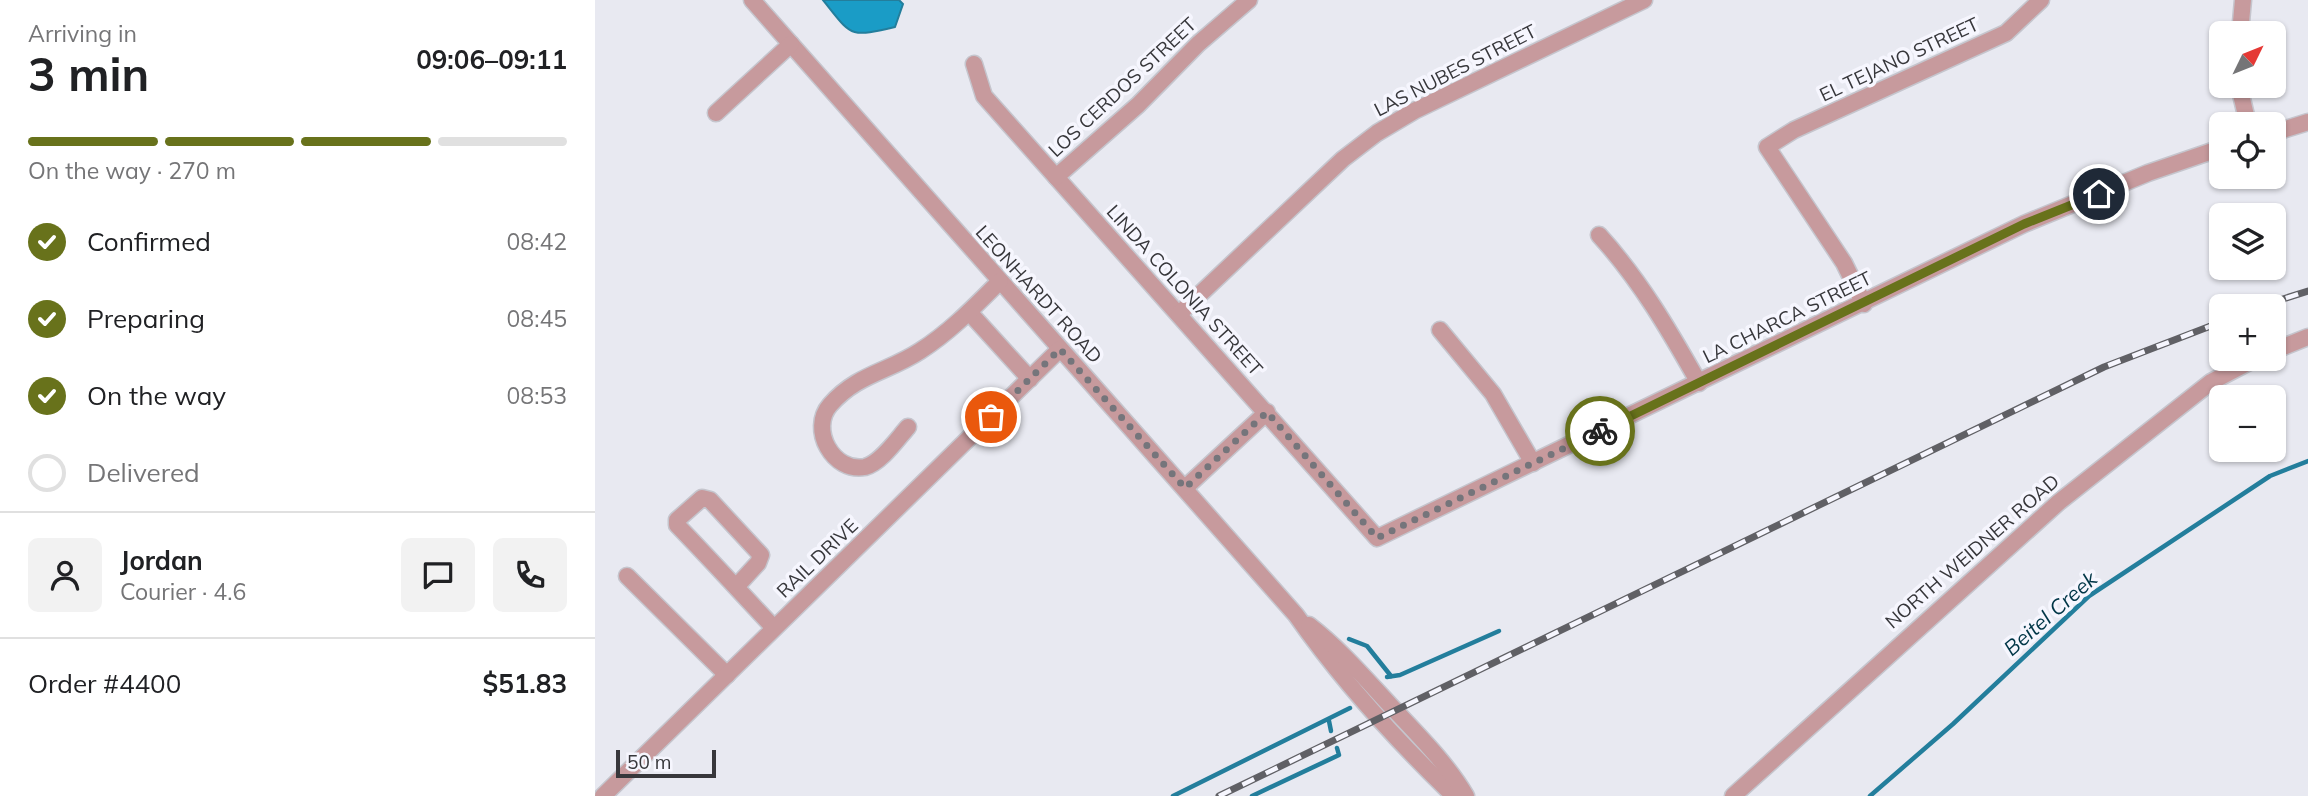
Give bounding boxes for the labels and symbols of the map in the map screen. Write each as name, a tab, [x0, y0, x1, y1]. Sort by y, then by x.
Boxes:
street label: EL TEJANO STREET	[1816, 11, 1983, 106]
street label: LOS CERDOS STREET	[1043, 12, 1201, 162]
street label: LAS NUBES STREET	[1370, 18, 1541, 121]
north arrow	[2209, 21, 2285, 98]
pin	[2069, 164, 2129, 224]
street label: LINDA COLONIA STREET	[1102, 200, 1268, 381]
street label: LEONHARDT ROAD	[971, 220, 1107, 368]
street label: LA CHARCA STREET	[1699, 265, 1876, 368]
pin	[961, 387, 1021, 447]
courier	[1565, 396, 1635, 466]
street label: NORTH WEIDNER ROAD	[1880, 469, 2064, 633]
street label: RAIL DRIVE	[771, 513, 863, 603]
water label: Beitel Creek	[1998, 565, 2103, 661]
scale bar	[616, 747, 716, 779]

